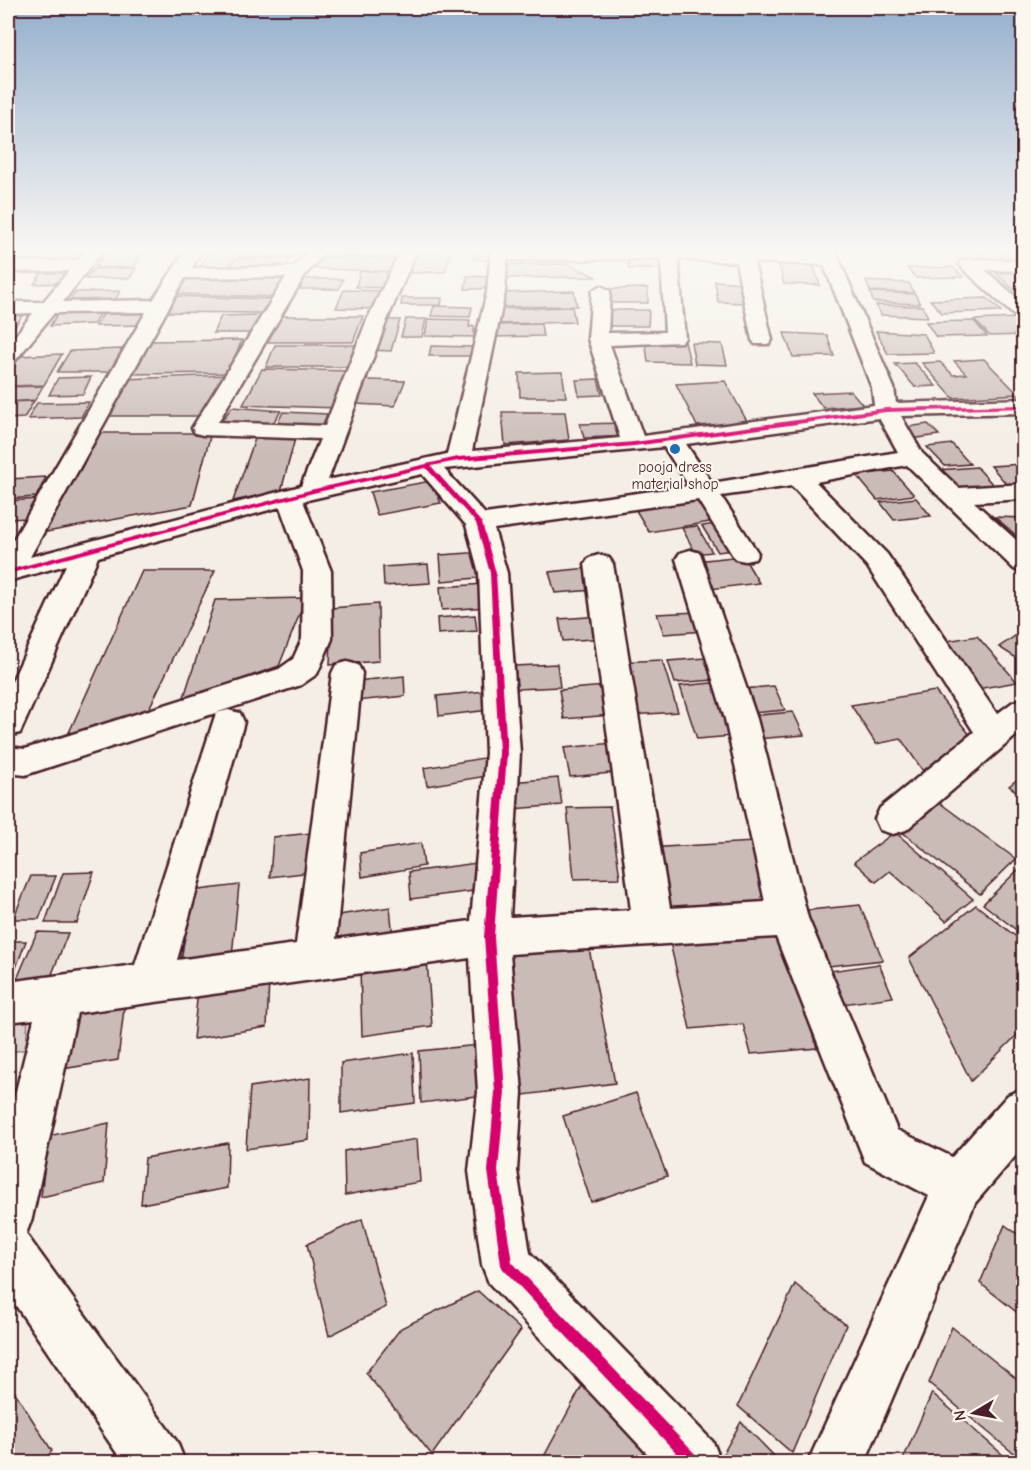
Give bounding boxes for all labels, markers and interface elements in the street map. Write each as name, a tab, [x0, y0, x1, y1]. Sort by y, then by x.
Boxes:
marker: pooja dress material shop	[668, 442, 682, 456]
place label: pooja dress material shop	[631, 458, 719, 493]
north arrow	[944, 1383, 1004, 1443]
text: N	[950, 1409, 970, 1422]

